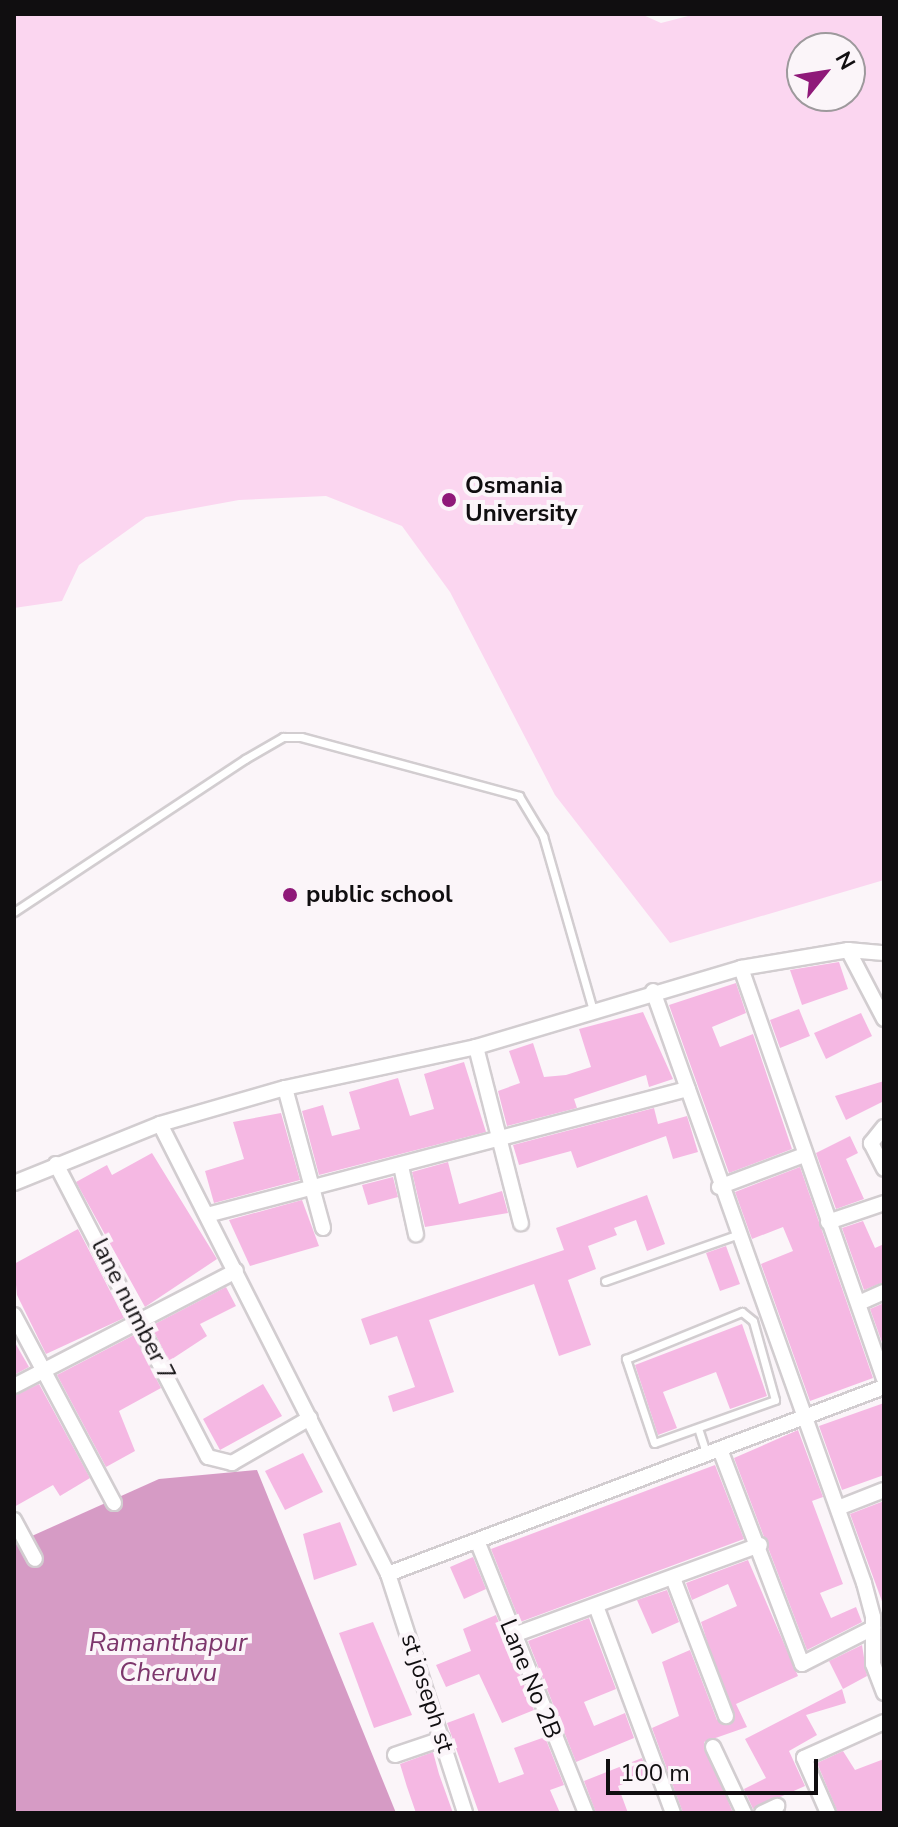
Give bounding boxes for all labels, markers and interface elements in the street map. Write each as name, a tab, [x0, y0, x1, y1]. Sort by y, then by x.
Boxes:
north arrow	[786, 32, 866, 112]
text: N	[828, 46, 862, 76]
place label: Osmania University	[465, 472, 577, 528]
marker: Osmania University	[440, 491, 458, 509]
place label: public school	[306, 881, 453, 909]
marker: public school	[281, 886, 299, 904]
street label: lane number 7	[85, 1234, 181, 1386]
street label: Lane No 2B	[493, 1615, 567, 1743]
water label: Ramanthapur Cheruvu	[89, 1627, 247, 1688]
street label: st joseph st	[394, 1630, 460, 1756]
scale bar	[610, 1743, 822, 1793]
text: 100 m	[620, 1757, 690, 1789]

